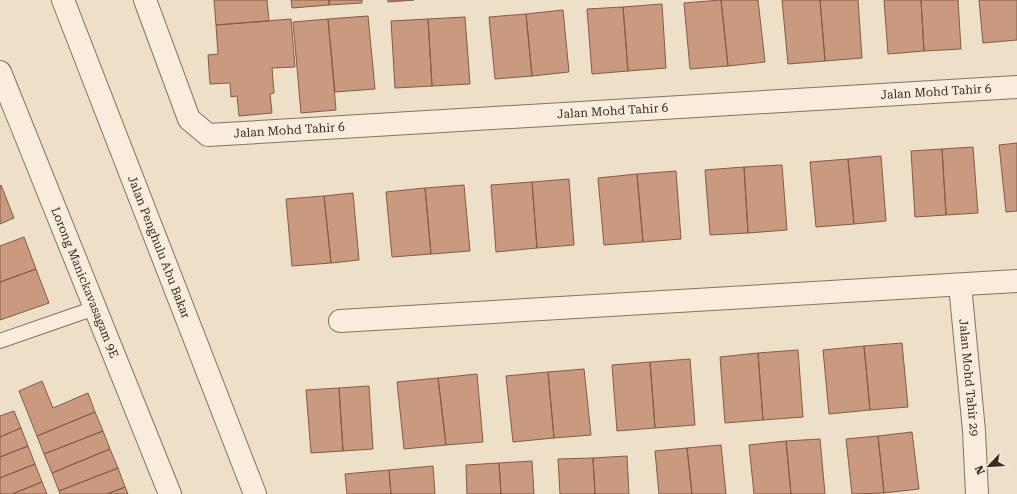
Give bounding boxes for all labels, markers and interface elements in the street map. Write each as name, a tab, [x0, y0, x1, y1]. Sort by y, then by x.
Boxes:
street label: Jalan Mohd Tahir 6	[880, 82, 992, 102]
street label: Jalan Mohd Tahir 6	[557, 101, 669, 121]
street label: Jalan Mohd Tahir 6	[233, 120, 345, 140]
street label: Jalan Penghulu Abu Bakar	[125, 174, 193, 320]
street label: Lorong Manickavasagam 9E	[48, 205, 121, 360]
street label: Jalan Mohd Tahir 29	[956, 318, 981, 437]
north arrow	[969, 446, 1009, 486]
text: N	[972, 463, 988, 477]

